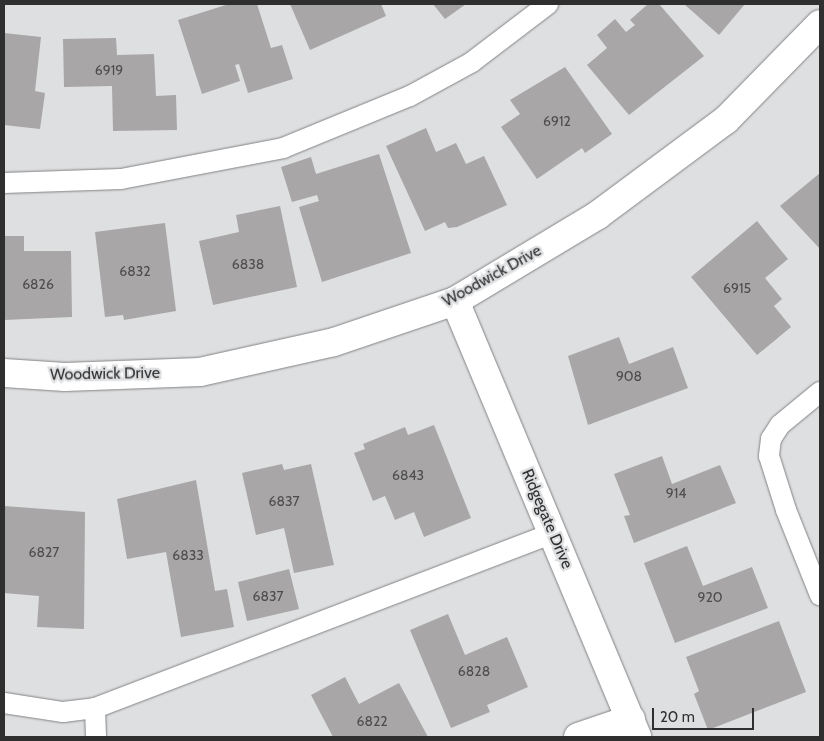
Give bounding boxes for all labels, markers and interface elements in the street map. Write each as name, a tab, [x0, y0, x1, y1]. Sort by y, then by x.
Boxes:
house number: 6919	[95, 62, 123, 78]
house number: 6912	[543, 113, 571, 129]
street label: Woodwick Drive	[439, 241, 545, 311]
house number: 6838	[232, 256, 264, 272]
house number: 6832	[119, 263, 151, 279]
house number: 6826	[22, 276, 54, 292]
house number: 6915	[723, 280, 751, 296]
street label: Woodwick Drive	[50, 363, 160, 385]
house number: 908	[616, 368, 642, 384]
street label: Ridgegate Drive	[517, 466, 577, 572]
house number: 6843	[392, 467, 424, 483]
house number: 914	[666, 485, 686, 501]
house number: 6837	[268, 493, 300, 509]
house number: 6827	[29, 544, 59, 560]
house number: 6833	[172, 547, 204, 563]
house number: 6837	[252, 588, 284, 604]
house number: 920	[697, 589, 723, 605]
house number: 6828	[458, 663, 490, 679]
scale bar	[654, 698, 756, 730]
text: 20 m	[660, 708, 695, 726]
house number: 6822	[356, 713, 388, 729]

